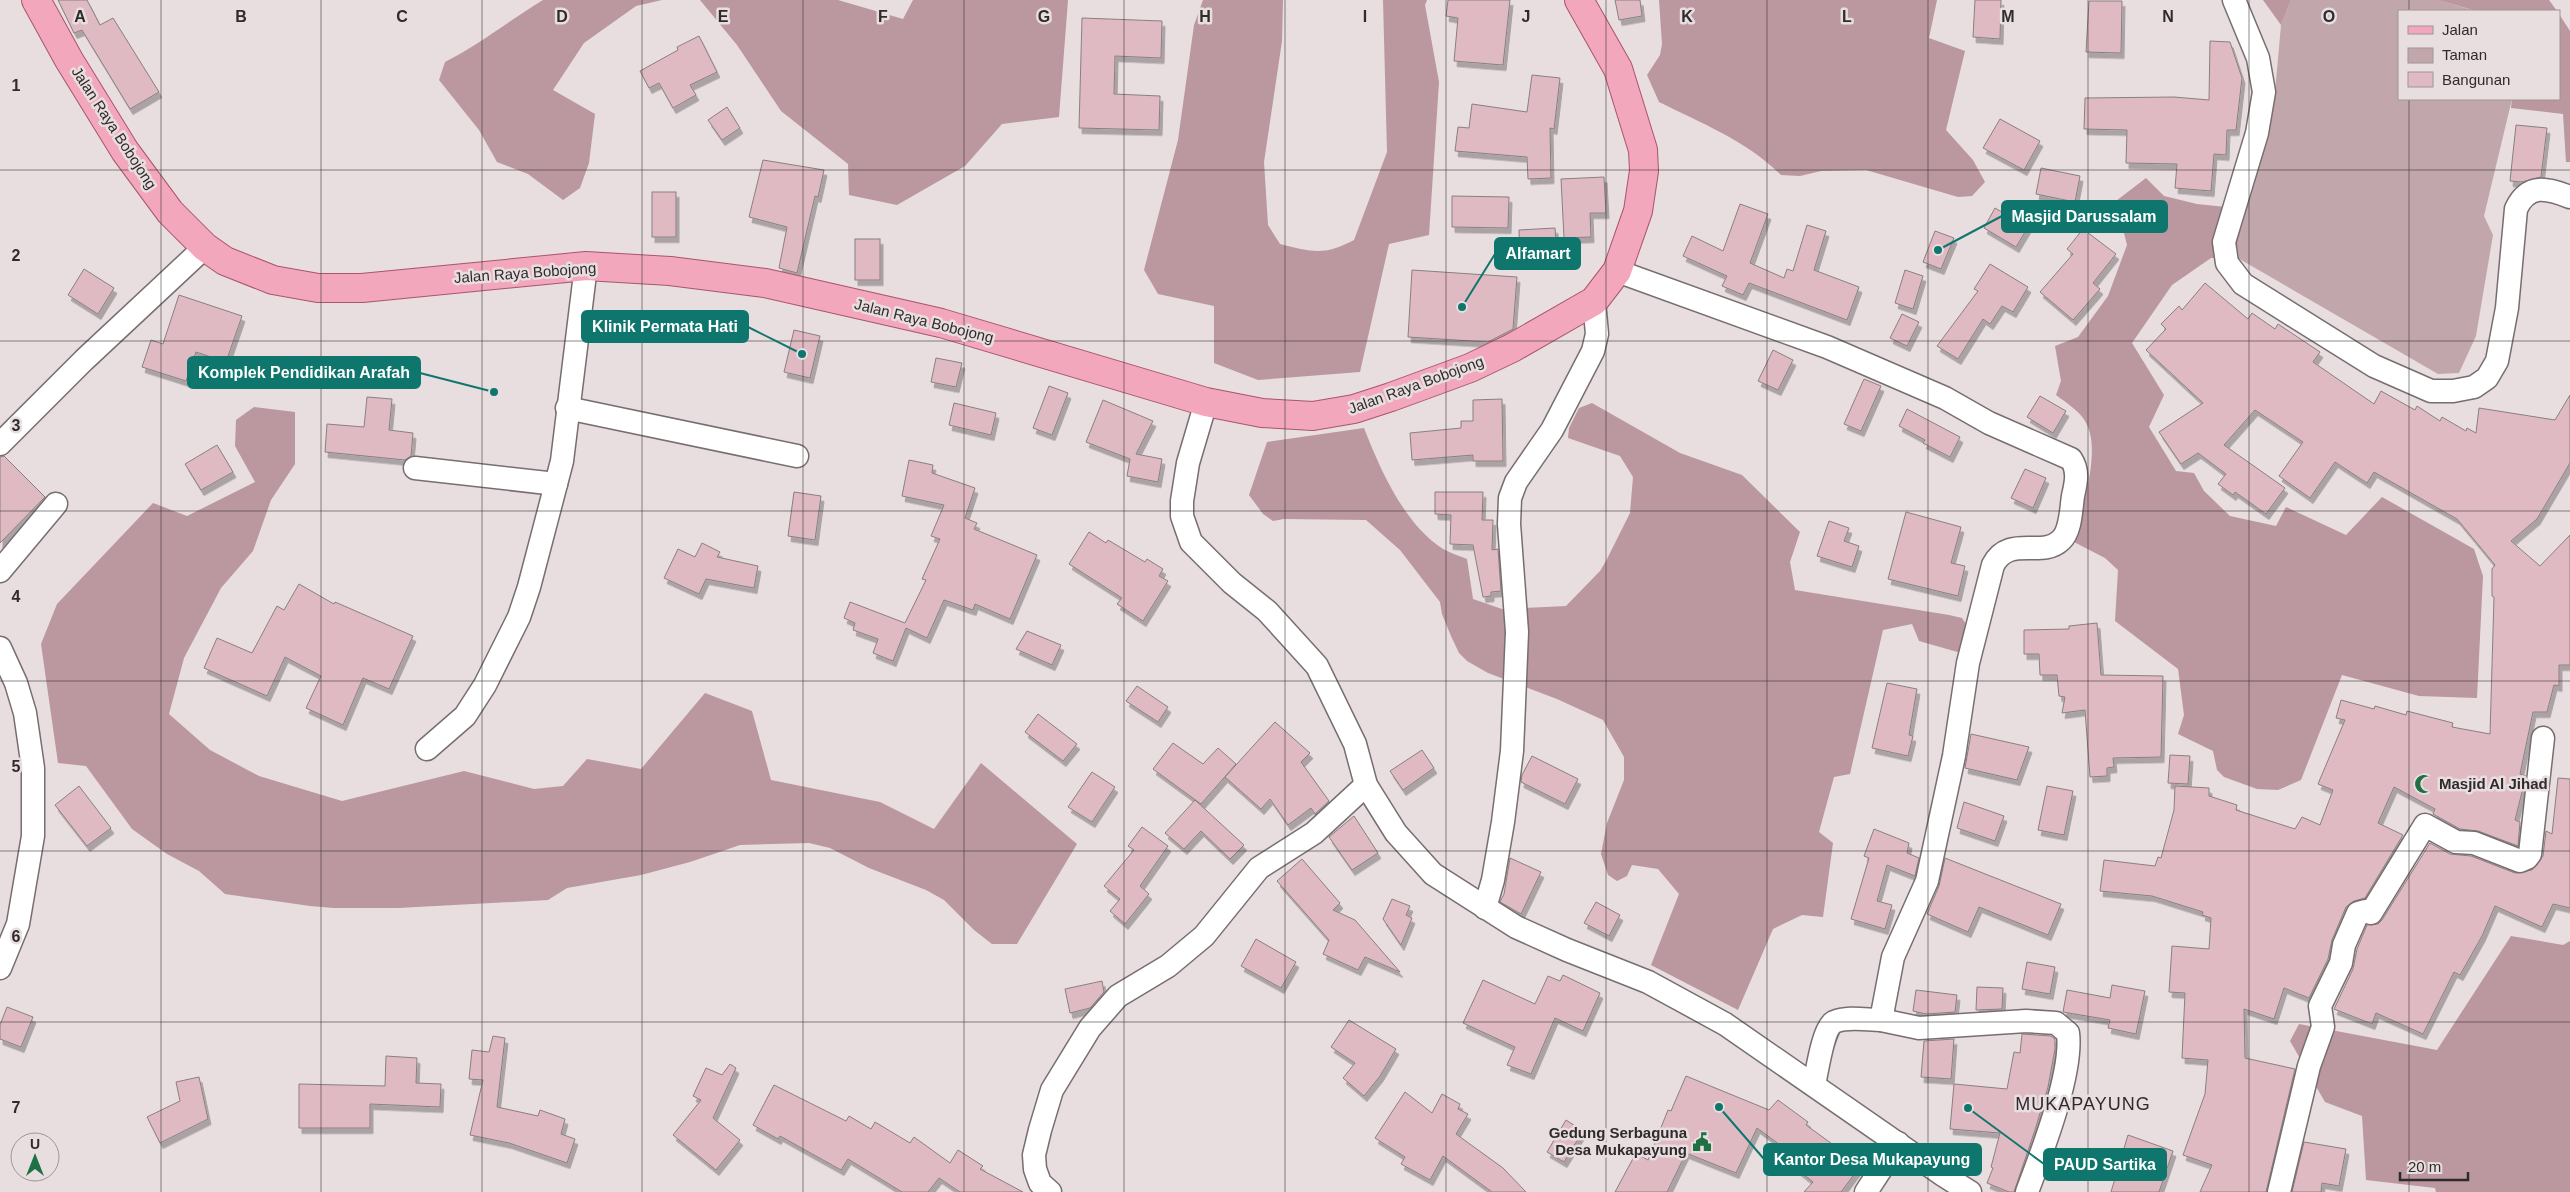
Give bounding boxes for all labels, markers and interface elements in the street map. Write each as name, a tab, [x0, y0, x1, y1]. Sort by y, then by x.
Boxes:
text: A	[74, 8, 86, 25]
text: B	[235, 8, 247, 25]
text: C	[396, 8, 408, 25]
text: D	[556, 8, 568, 25]
text: E	[718, 8, 729, 25]
text: F	[878, 8, 888, 25]
text: G	[1038, 8, 1050, 25]
text: H	[1199, 8, 1211, 25]
text: I	[1363, 8, 1367, 25]
text: J	[1522, 8, 1530, 25]
text: K	[1681, 8, 1693, 25]
text: L	[1842, 8, 1852, 25]
text: M	[2001, 8, 2015, 25]
text: N	[2162, 8, 2174, 25]
text: O	[2323, 8, 2335, 25]
legend	[2398, 10, 2560, 100]
text: Jalan	[2442, 21, 2478, 38]
text: Taman	[2442, 46, 2487, 63]
street label: Jalan Raya Bobojong	[68, 63, 160, 192]
text: Bangunan	[2442, 71, 2510, 88]
text: 1	[12, 77, 21, 94]
callout: Masjid Darussalam	[2002, 201, 2167, 232]
text: Masjid Darussalam	[2012, 208, 2156, 225]
callout: Alfamart	[1495, 238, 1580, 269]
text: Alfamart	[1506, 245, 1571, 262]
text: 2	[12, 247, 21, 264]
street label: Jalan Raya Bobojong	[453, 259, 597, 286]
street label: Jalan Raya Bobojong	[853, 295, 995, 346]
callout: Klinik Permata Hati	[582, 311, 748, 342]
text: Klinik Permata Hati	[592, 318, 738, 335]
street label: Jalan Raya Bobojong	[1346, 352, 1486, 417]
callout: Komplek Pendidikan Arafah	[188, 357, 420, 388]
text: Komplek Pendidikan Arafah	[198, 364, 410, 381]
text: 3	[12, 417, 21, 434]
text: 4	[12, 588, 21, 605]
text: 5	[12, 758, 21, 775]
mosque icon: Masjid Al Jihad	[2413, 773, 2435, 795]
place label: Masjid Al Jihad	[2439, 775, 2548, 792]
text: 6	[12, 928, 21, 945]
district label: MUKAPAYUNG	[2015, 1094, 2151, 1114]
text: 7	[12, 1099, 21, 1116]
place label: Gedung Serbaguna Desa Mukapayung	[1549, 1124, 1688, 1158]
public building icon: Gedung Serbaguna Desa Mukapayung	[1691, 1131, 1713, 1153]
north arrow	[10, 1132, 60, 1182]
text: U	[30, 1136, 40, 1152]
callout: Kantor Desa Mukapayung	[1764, 1144, 1981, 1175]
callout: PAUD Sartika	[2044, 1149, 2166, 1180]
scale bar	[2400, 1150, 2468, 1182]
text: Kantor Desa Mukapayung	[1774, 1151, 1970, 1168]
text: PAUD Sartika	[2054, 1156, 2156, 1173]
text: 20 m	[2408, 1158, 2441, 1175]

